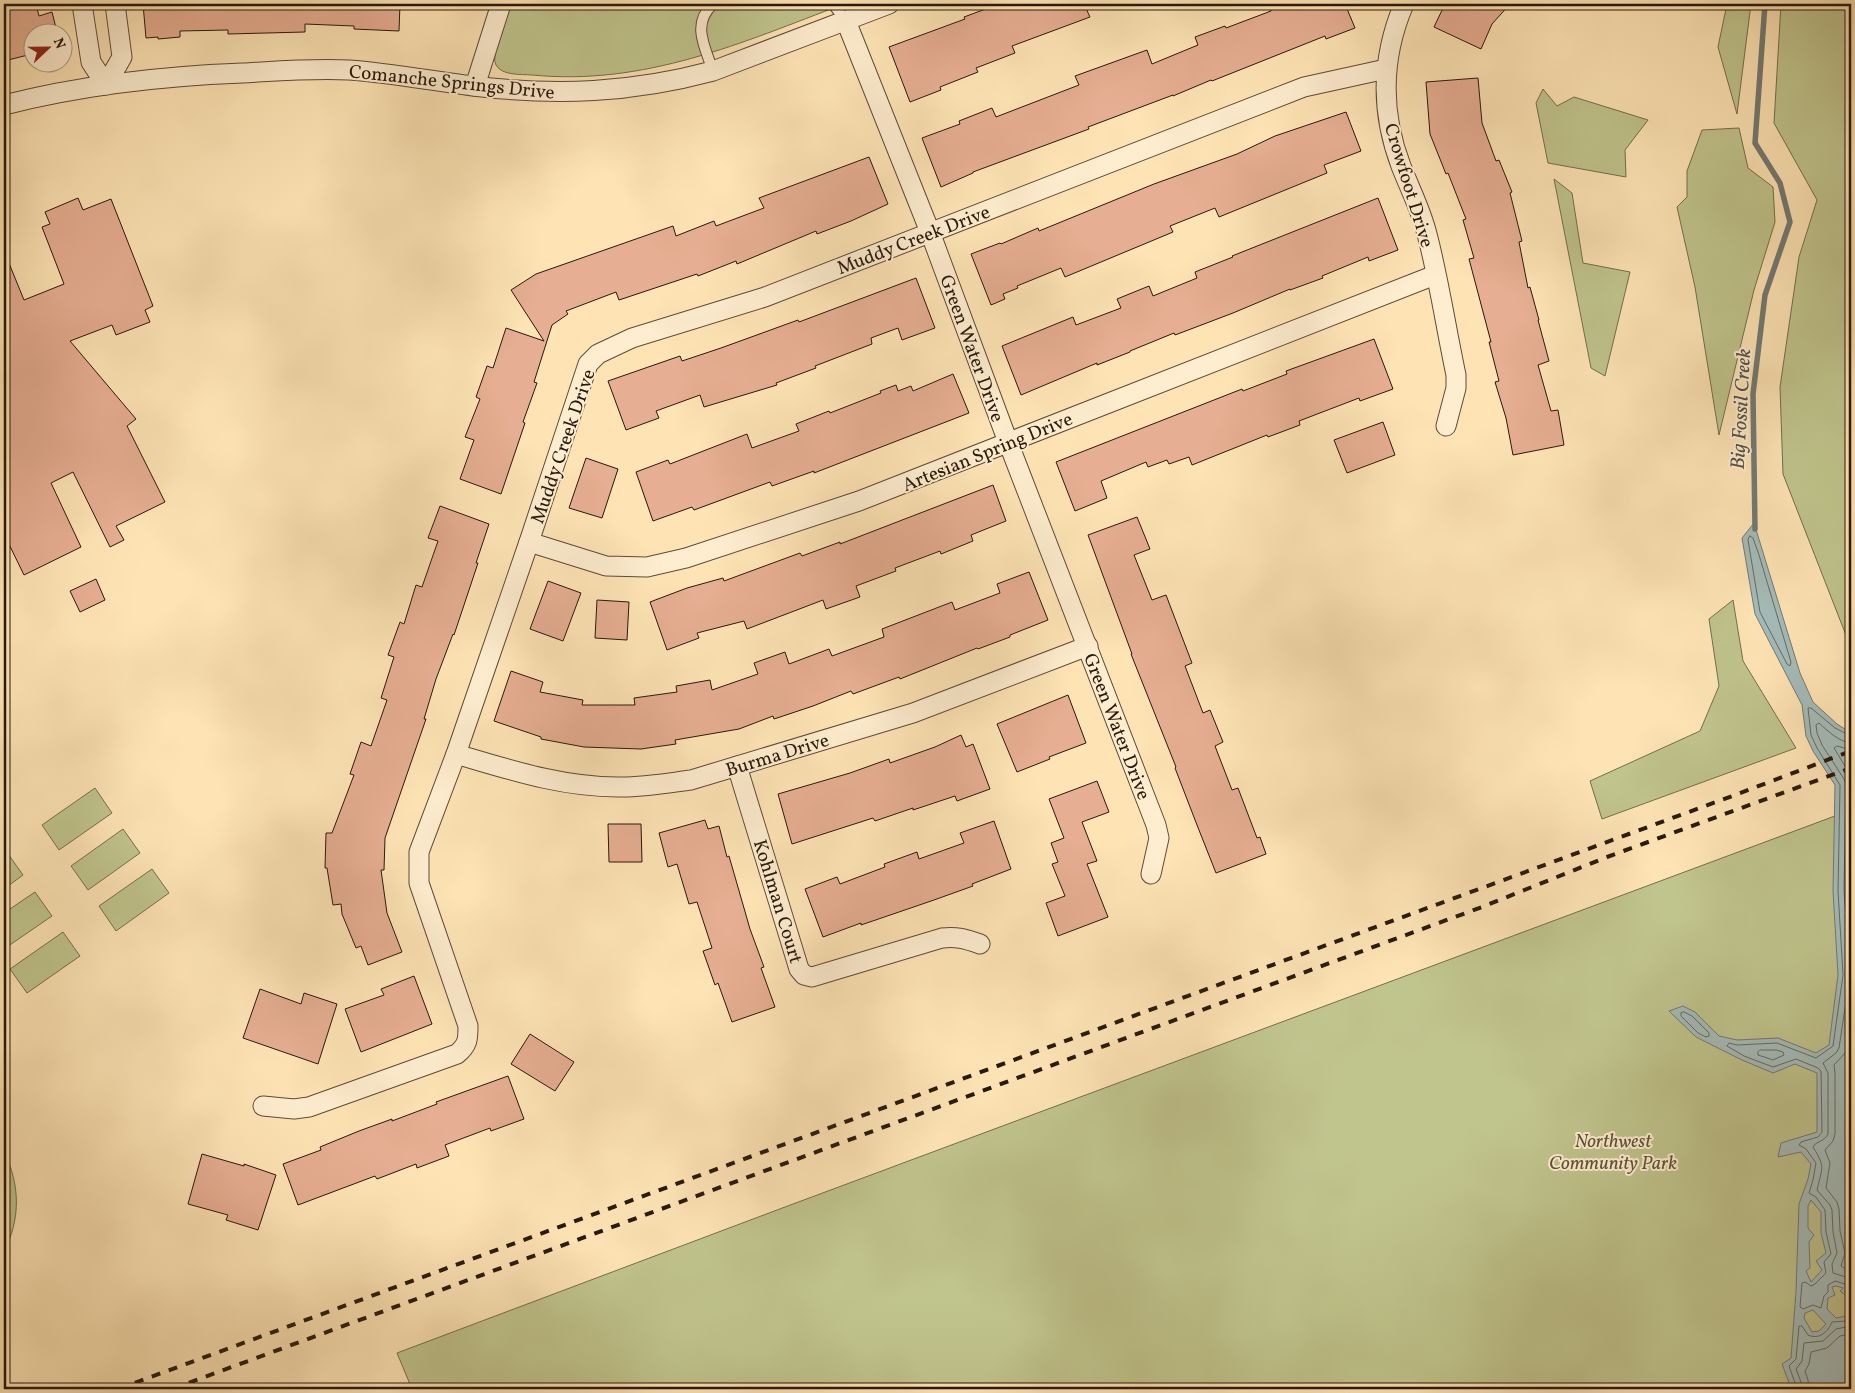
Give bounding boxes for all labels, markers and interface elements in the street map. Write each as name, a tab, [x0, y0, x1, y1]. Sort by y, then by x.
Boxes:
north arrow	[22, 22, 72, 72]
text: N	[48, 35, 69, 52]
street label: Comanche Springs Drive	[348, 59, 556, 107]
street label: Crowfoot Drive	[1377, 120, 1439, 251]
street label: Muddy Creek Drive	[833, 200, 994, 282]
street label: Green Water Drive	[932, 271, 1010, 426]
water label: Big Fossil Creek	[1725, 348, 1759, 470]
street label: Muddy Creek Drive	[525, 366, 603, 527]
street label: Artesian Spring Drive	[899, 407, 1077, 499]
street label: Green Water Drive	[1076, 650, 1156, 804]
street label: Burma Drive	[723, 728, 833, 784]
street label: Kohlman Court	[746, 836, 808, 967]
park label: Northwest Community Park	[1549, 1129, 1677, 1177]

